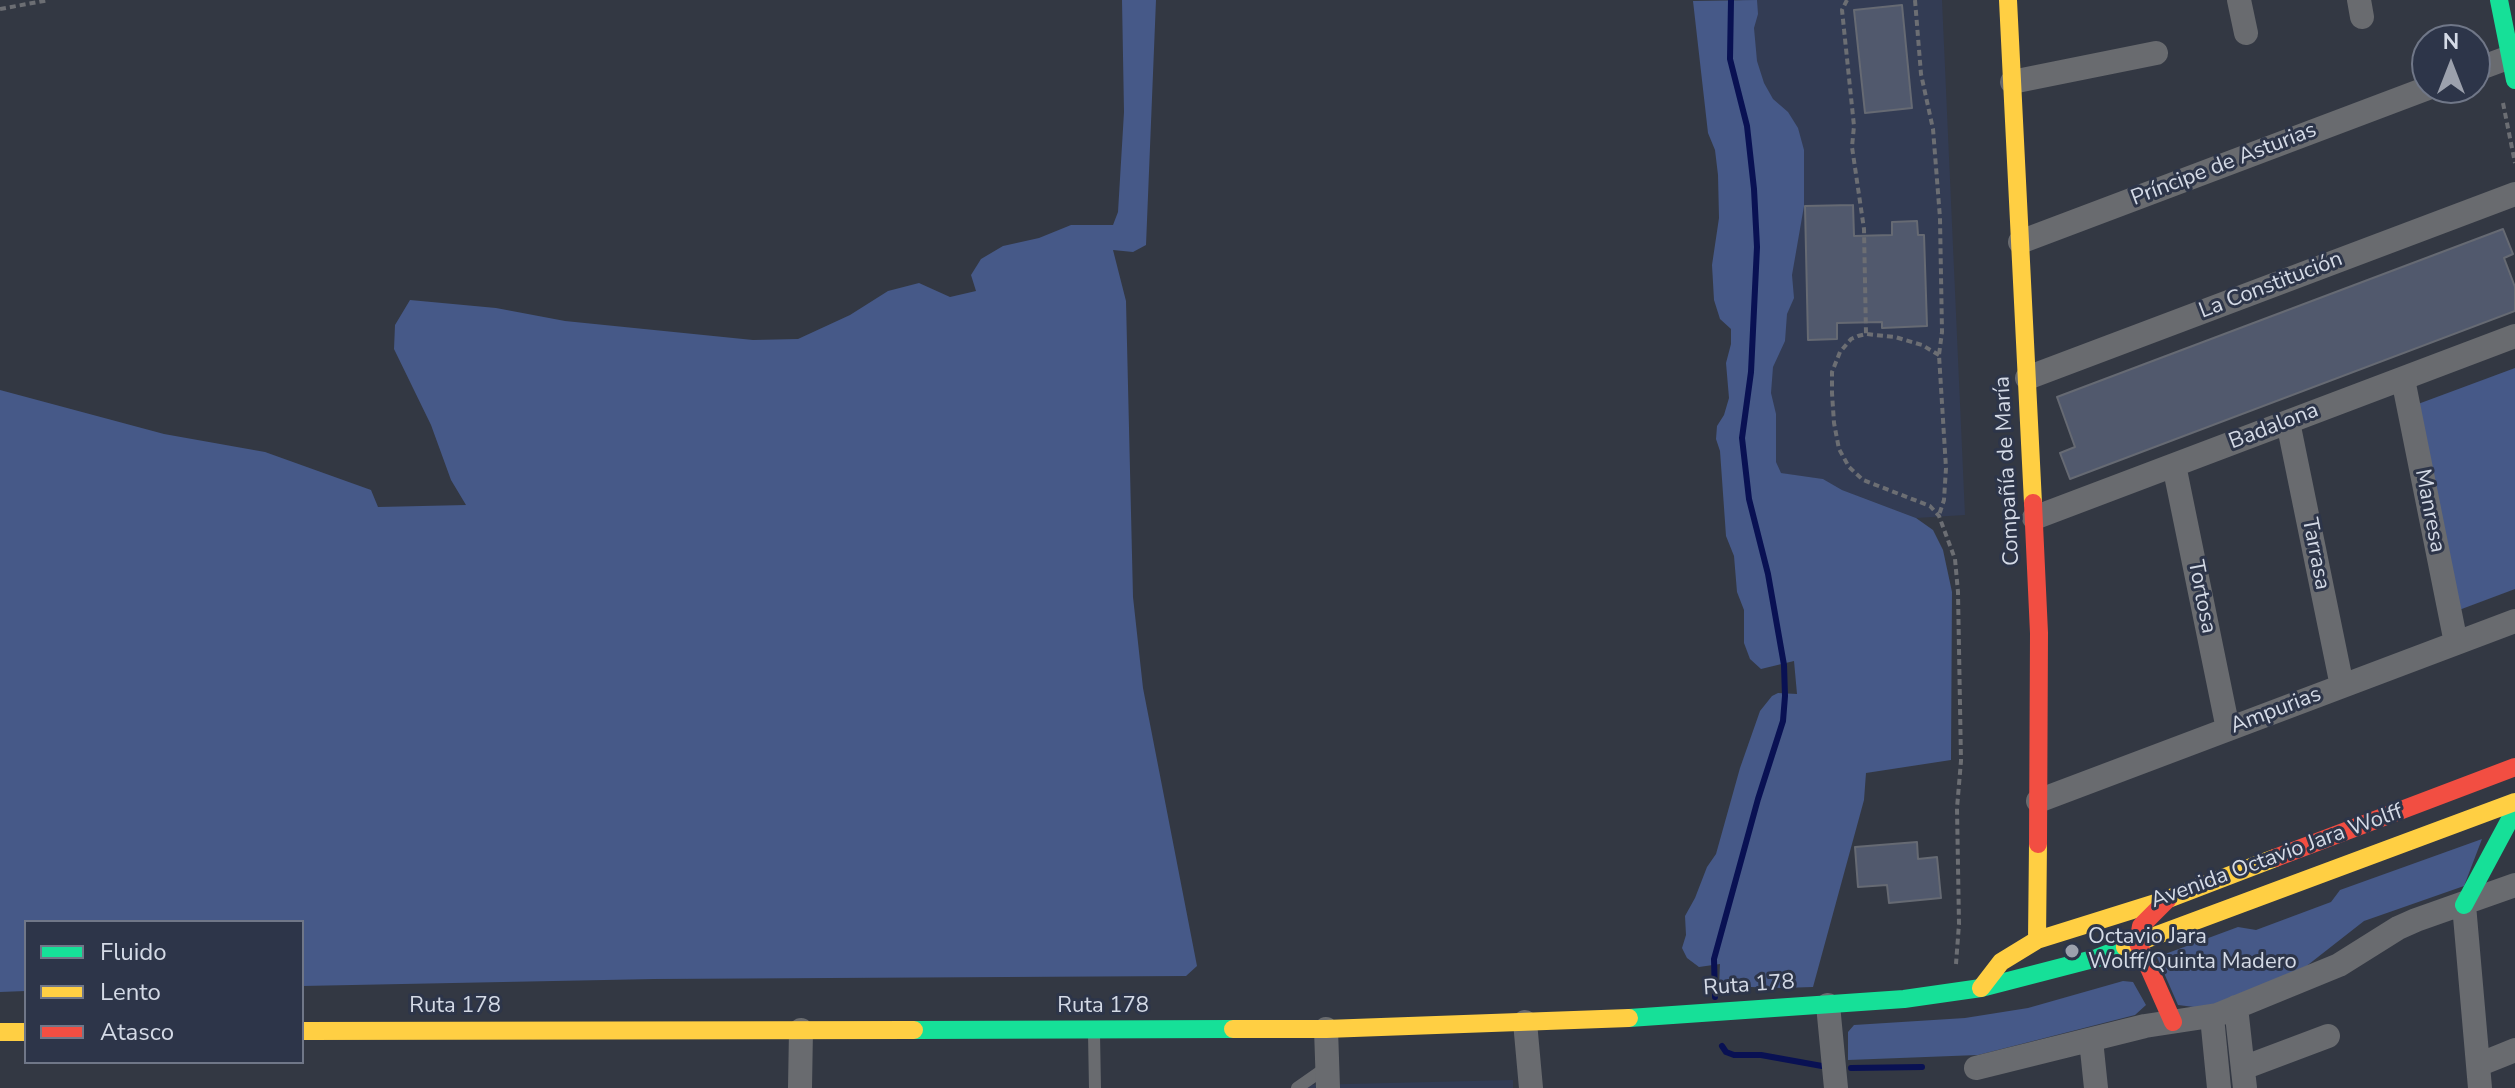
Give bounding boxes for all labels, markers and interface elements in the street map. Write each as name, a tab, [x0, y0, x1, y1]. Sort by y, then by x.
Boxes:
north arrow	[2411, 24, 2491, 104]
text: N	[2443, 27, 2459, 57]
street label: Príncipe de Asturias	[2128, 117, 2320, 213]
street label: La Constitución	[2196, 247, 2346, 325]
street label: Compañía de María	[1990, 376, 2026, 566]
street label: Badalona	[2225, 398, 2323, 456]
street label: Manresa	[2408, 467, 2450, 555]
street label: Tarrasa	[2295, 516, 2335, 592]
street label: Tortosa	[2181, 558, 2221, 636]
street label: Ampurias	[2227, 682, 2325, 740]
street label: Avenida Octavio Jara Wolff	[2147, 799, 2407, 915]
legend	[24, 920, 304, 1064]
place label: Octavio Jara Wolff/Quinta Madero	[2088, 925, 2297, 976]
text: Fluido	[100, 936, 167, 968]
marker: Octavio Jara Wolff/Quinta Madero	[2063, 942, 2081, 960]
street label: Ruta 178	[1702, 970, 1796, 1002]
text: Lento	[100, 976, 161, 1008]
street label: Ruta 178	[409, 994, 501, 1020]
street label: Ruta 178	[1057, 994, 1149, 1020]
text: Atasco	[100, 1016, 174, 1048]

